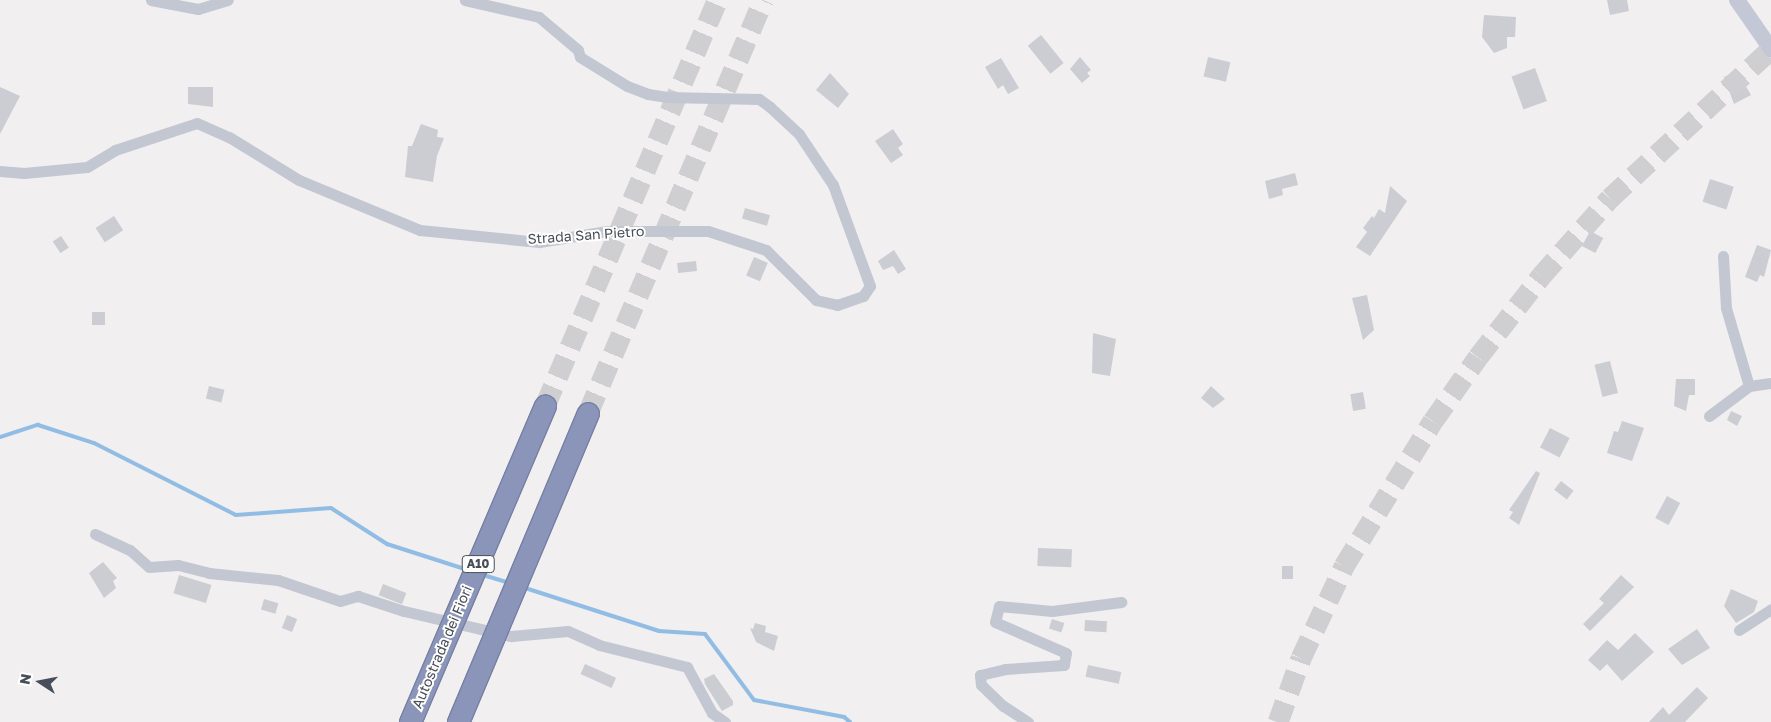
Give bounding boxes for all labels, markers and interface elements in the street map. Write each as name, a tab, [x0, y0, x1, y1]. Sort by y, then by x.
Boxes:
street label: Strada San Pietro	[527, 223, 645, 247]
road number: A10	[462, 554, 494, 574]
street label: Autostrada dei Fiori	[409, 583, 475, 711]
north arrow	[15, 657, 65, 707]
text: N	[15, 672, 34, 686]

